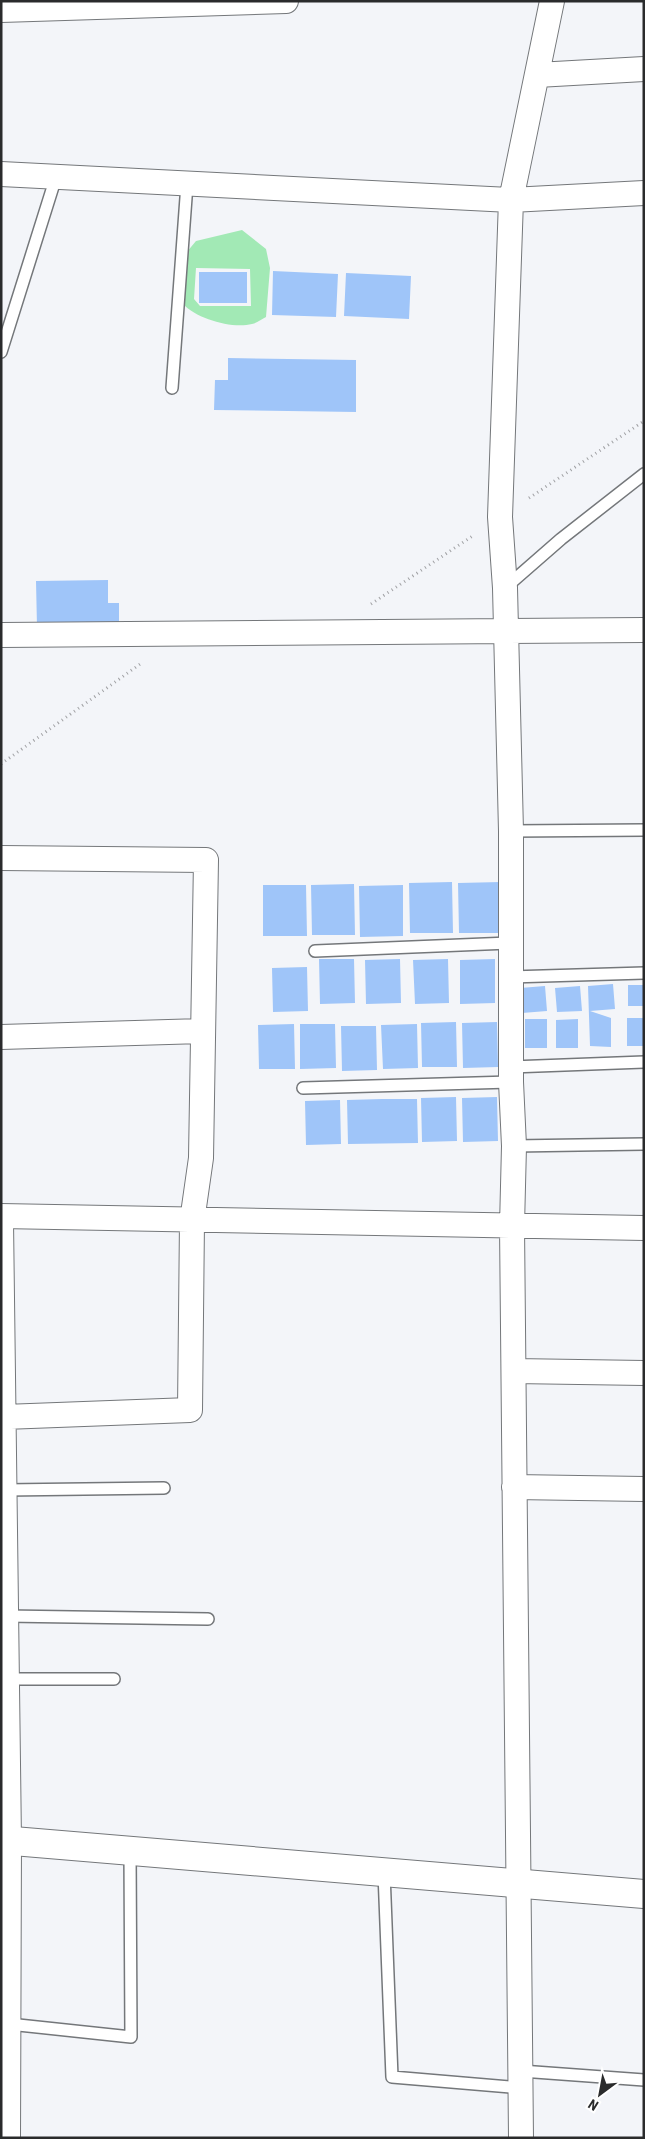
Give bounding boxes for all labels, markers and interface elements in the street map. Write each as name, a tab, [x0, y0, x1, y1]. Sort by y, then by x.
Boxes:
north arrow	[575, 2069, 625, 2119]
text: N	[585, 2096, 601, 2114]

